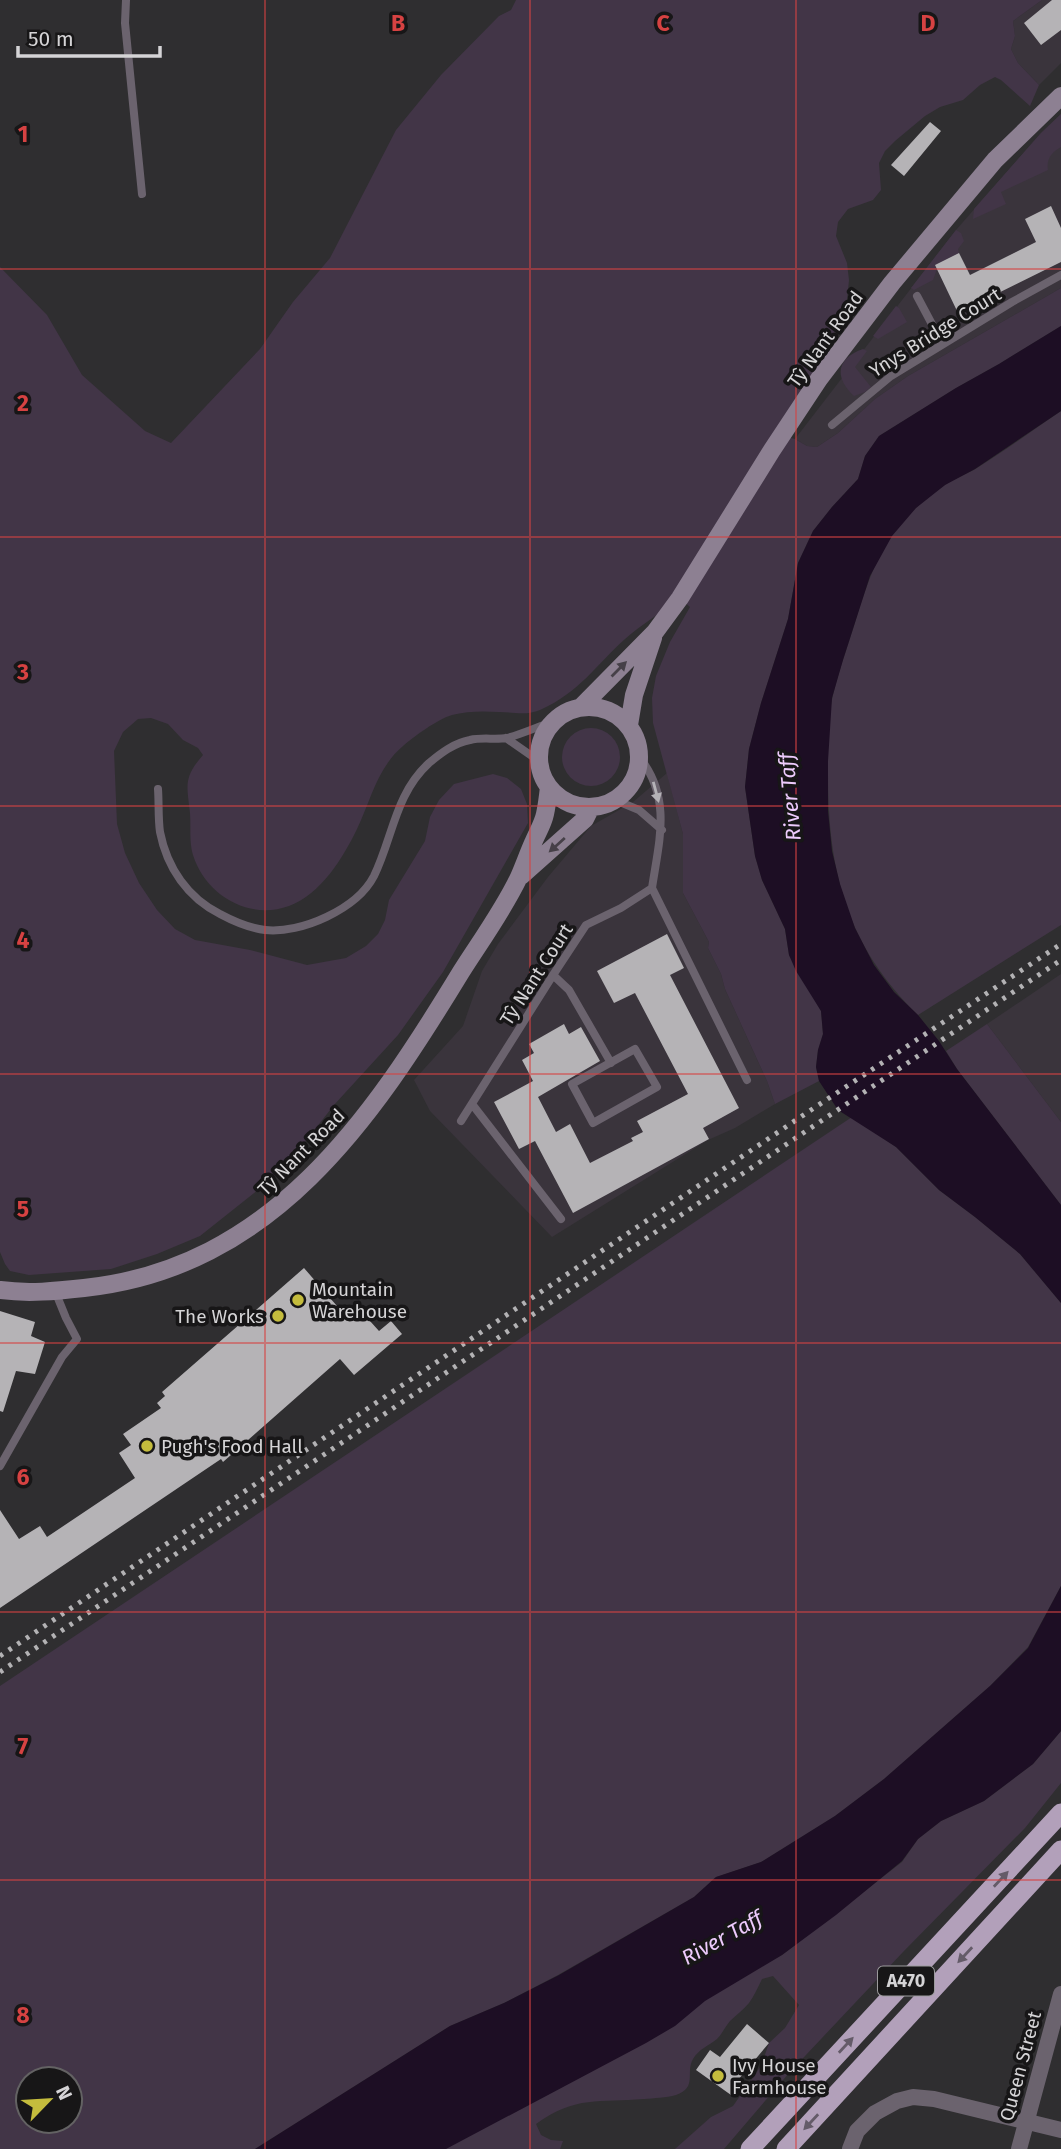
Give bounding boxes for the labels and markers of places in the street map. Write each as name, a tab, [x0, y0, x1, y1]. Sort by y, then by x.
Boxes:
place label: Mountain Warehouse	[312, 1278, 407, 1323]
marker: Mountain Warehouse	[290, 1292, 306, 1308]
place label: The Works	[175, 1305, 264, 1328]
marker: The Works	[270, 1308, 286, 1324]
place label: Pugh's Food Hall	[161, 1435, 303, 1458]
marker: Pugh's Food Hall	[139, 1438, 155, 1454]
place label: Ivy House Farmhouse	[732, 2054, 827, 2099]
marker: Ivy House Farmhouse	[710, 2068, 726, 2084]

